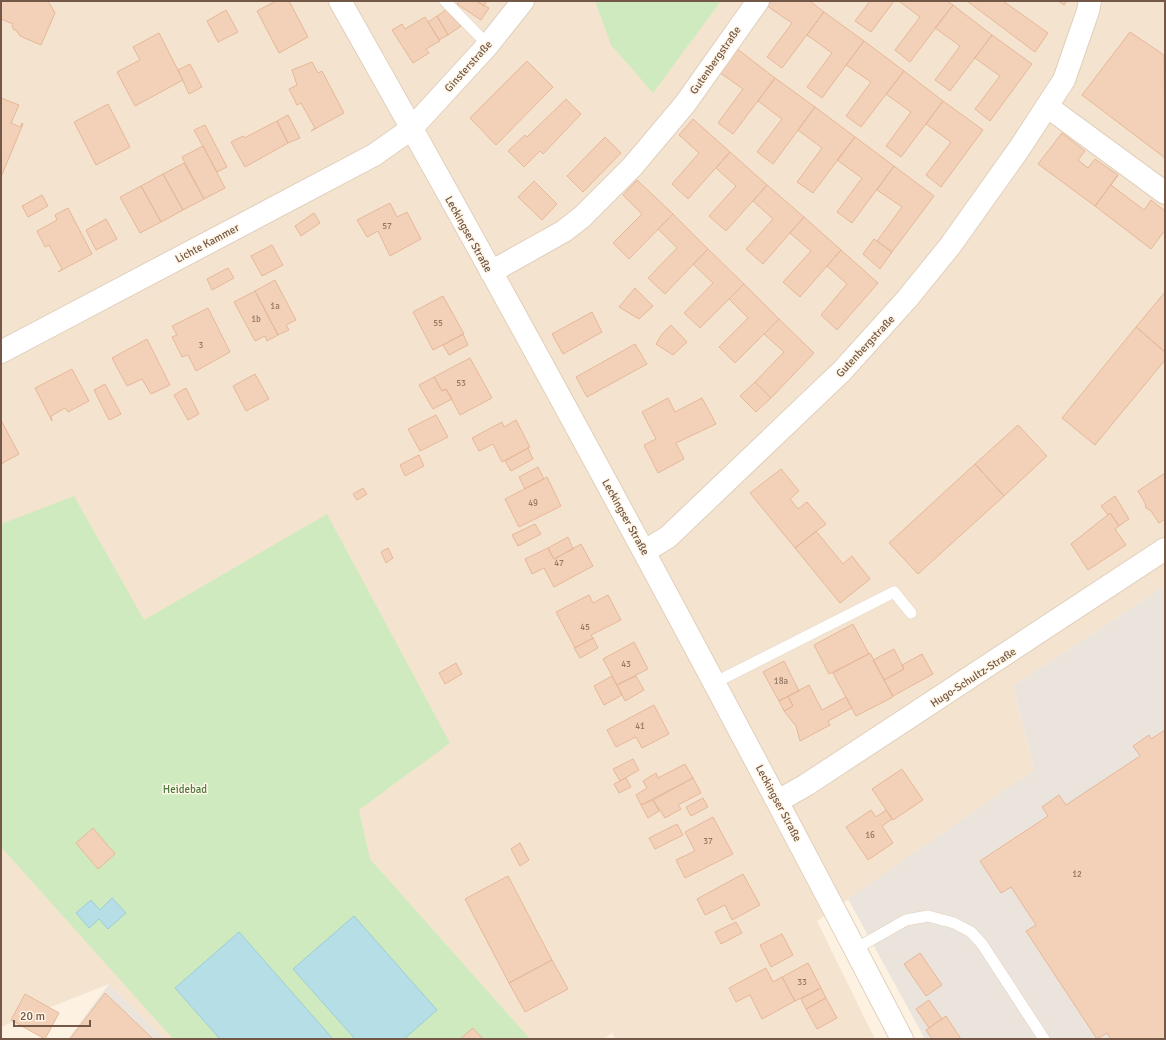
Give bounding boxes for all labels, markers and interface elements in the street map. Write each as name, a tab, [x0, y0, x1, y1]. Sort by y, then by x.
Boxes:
street label: Gutenbergstraße	[687, 24, 744, 97]
street label: Ginsterstraße	[442, 38, 495, 95]
street label: Leckingser Straße	[442, 194, 495, 275]
street label: Lichte Kammer	[173, 221, 241, 266]
house number: 57	[382, 221, 392, 232]
house number: 1a	[270, 301, 280, 312]
street label: Gutenbergstraße	[833, 313, 897, 380]
house number: 1b	[251, 314, 261, 325]
house number: 55	[433, 318, 443, 329]
house number: 3	[199, 340, 204, 351]
house number: 53	[456, 378, 466, 389]
street label: Leckingser Straße	[599, 477, 652, 558]
house number: 49	[528, 498, 538, 509]
house number: 47	[554, 558, 564, 569]
house number: 45	[580, 622, 590, 633]
street label: Hugo-Schultz-Straße	[928, 645, 1019, 710]
house number: 43	[621, 659, 631, 670]
house number: 18a	[774, 676, 789, 687]
house number: 41	[635, 721, 645, 732]
street label: Leckingser Straße	[753, 763, 804, 844]
park label: Heidebad	[163, 783, 207, 796]
house number: 16	[865, 830, 875, 841]
house number: 37	[703, 836, 713, 847]
house number: 12	[1072, 869, 1082, 880]
house number: 33	[797, 977, 807, 988]
scale bar	[14, 1002, 90, 1028]
text: 20 m	[20, 1009, 45, 1024]

